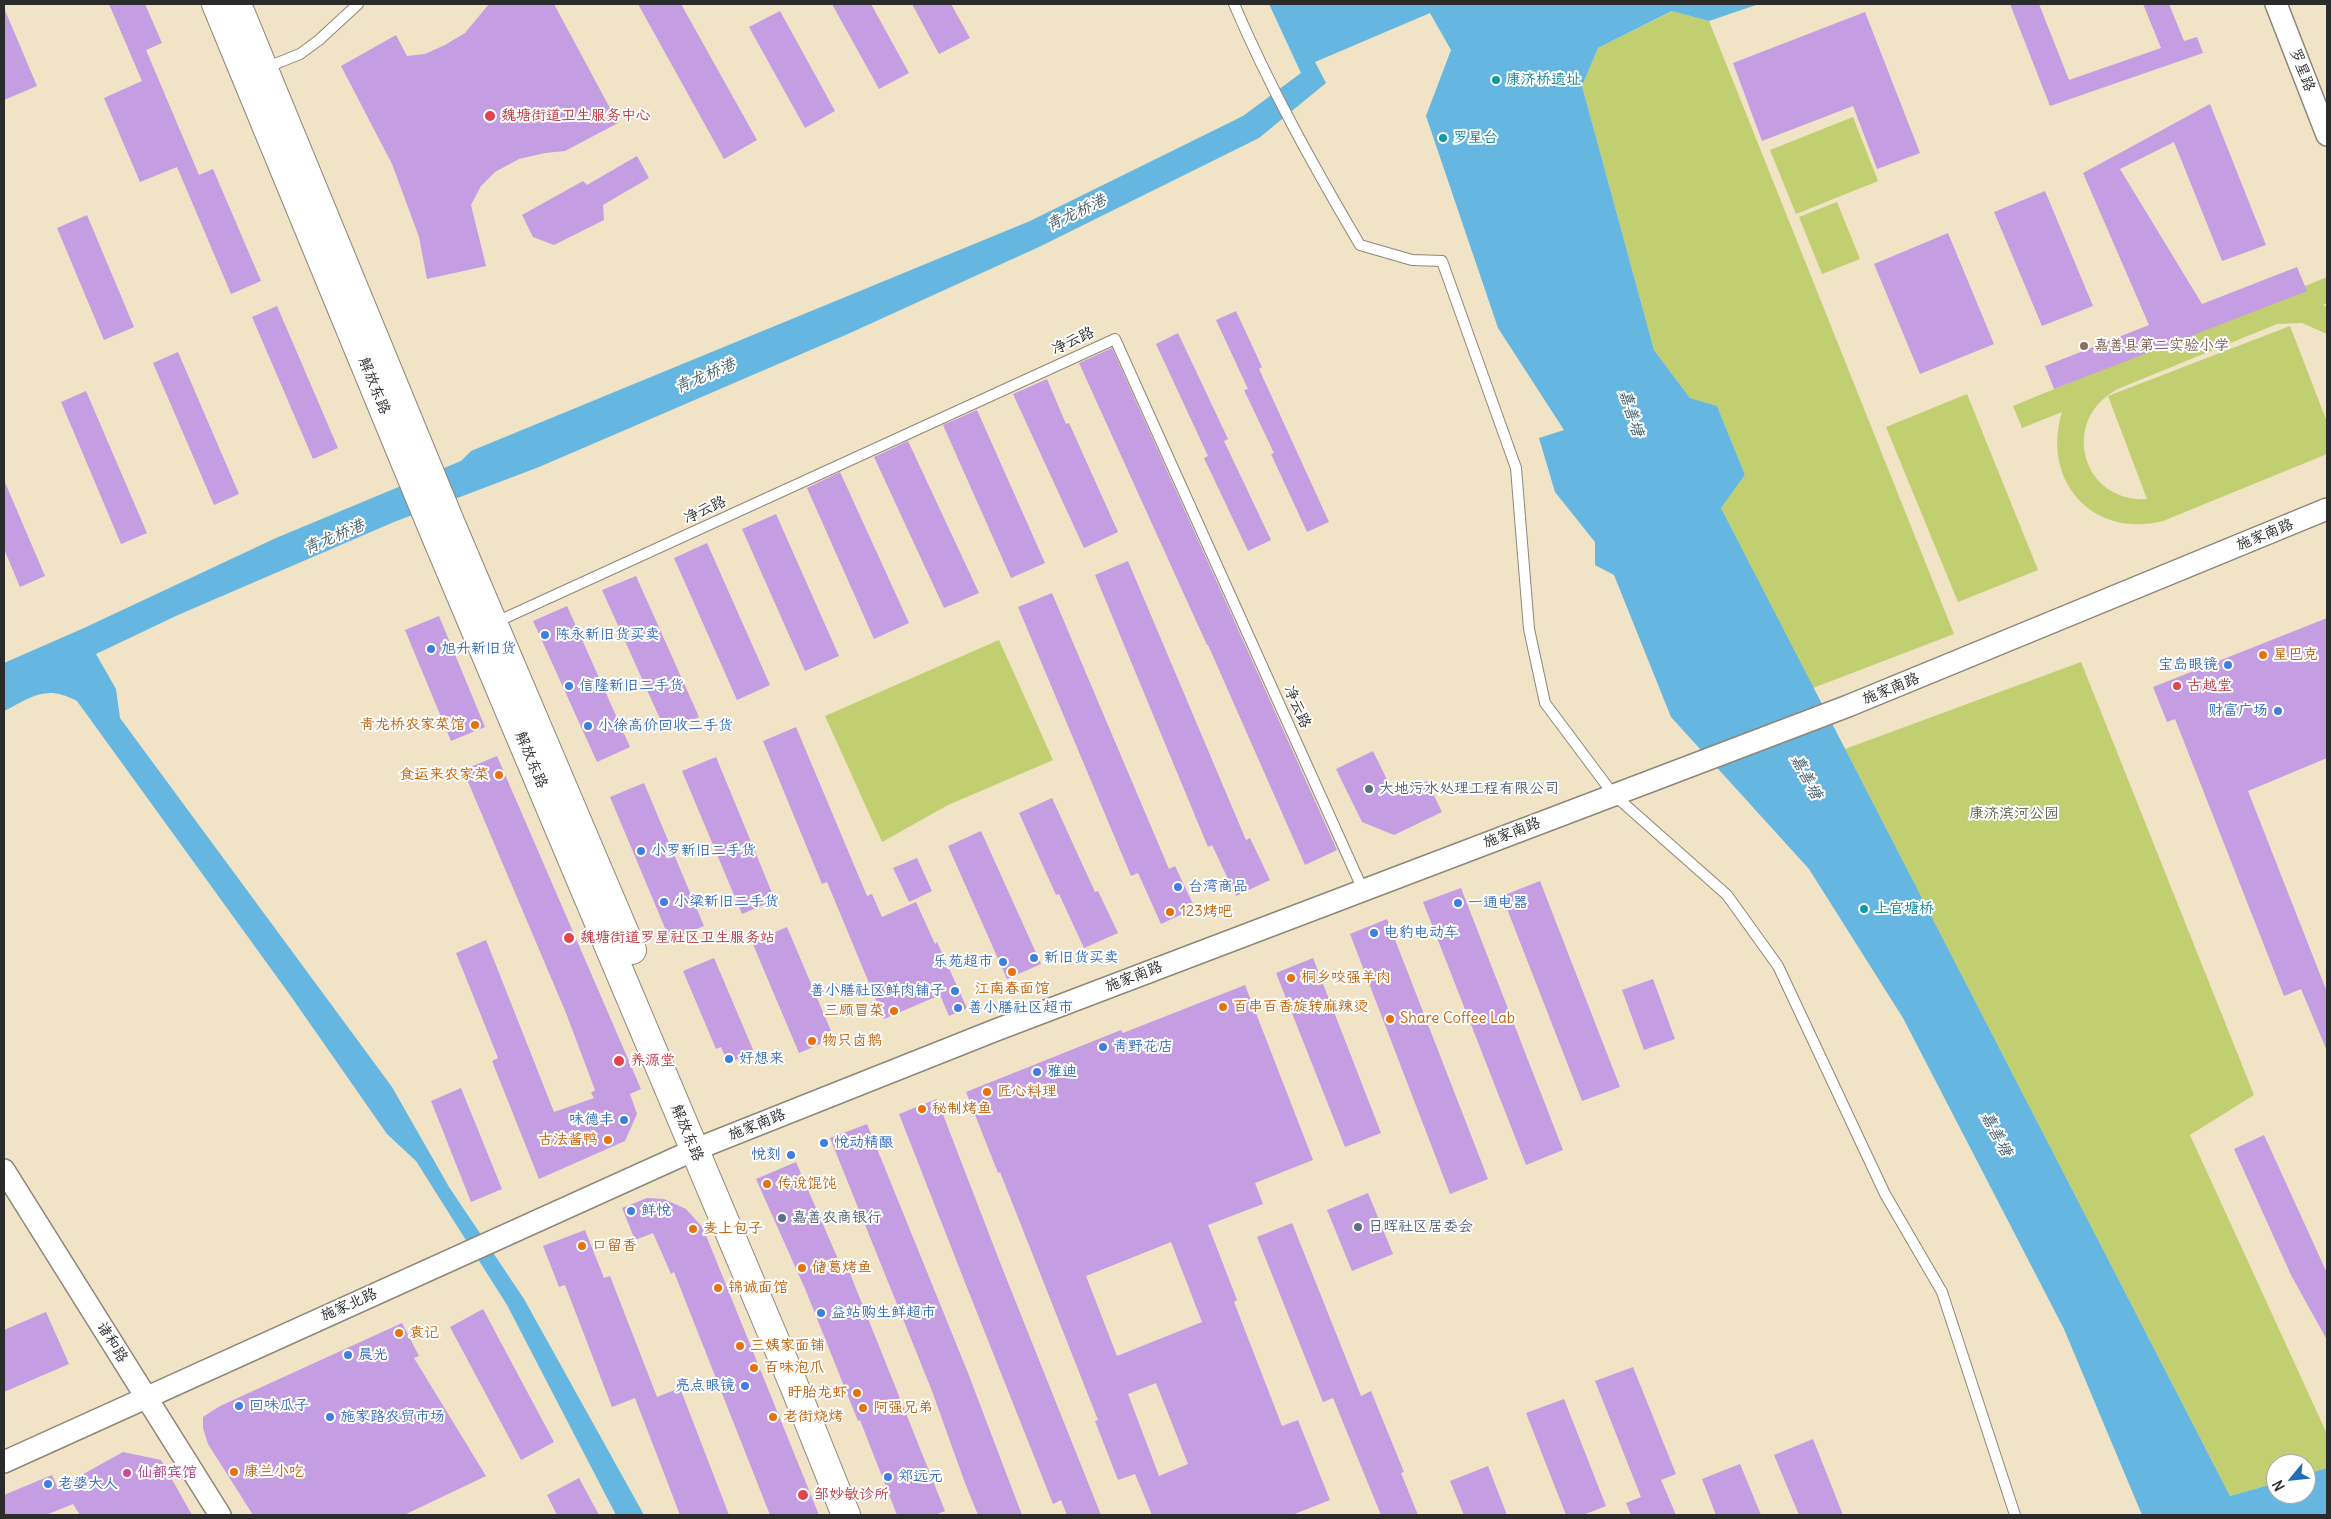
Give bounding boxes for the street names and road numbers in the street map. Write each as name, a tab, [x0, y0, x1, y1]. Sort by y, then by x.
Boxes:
street label: 罗星路	[2286, 46, 2318, 94]
street label: 净云路	[1049, 323, 1097, 359]
street label: 解放东路	[354, 355, 394, 417]
street label: 净云路	[681, 492, 729, 528]
street label: 施家南路	[2234, 515, 2296, 555]
street label: 施家南路	[1860, 669, 1922, 709]
street label: 净云路	[1280, 683, 1314, 731]
street label: 解放东路	[511, 729, 551, 791]
street label: 施家南路	[1481, 814, 1543, 852]
street label: 施家南路	[1103, 958, 1165, 996]
street label: 解放东路	[667, 1102, 707, 1164]
street label: 施家南路	[726, 1105, 788, 1145]
street label: 施家北路	[318, 1285, 380, 1325]
street label: 诸和路	[92, 1318, 132, 1366]

